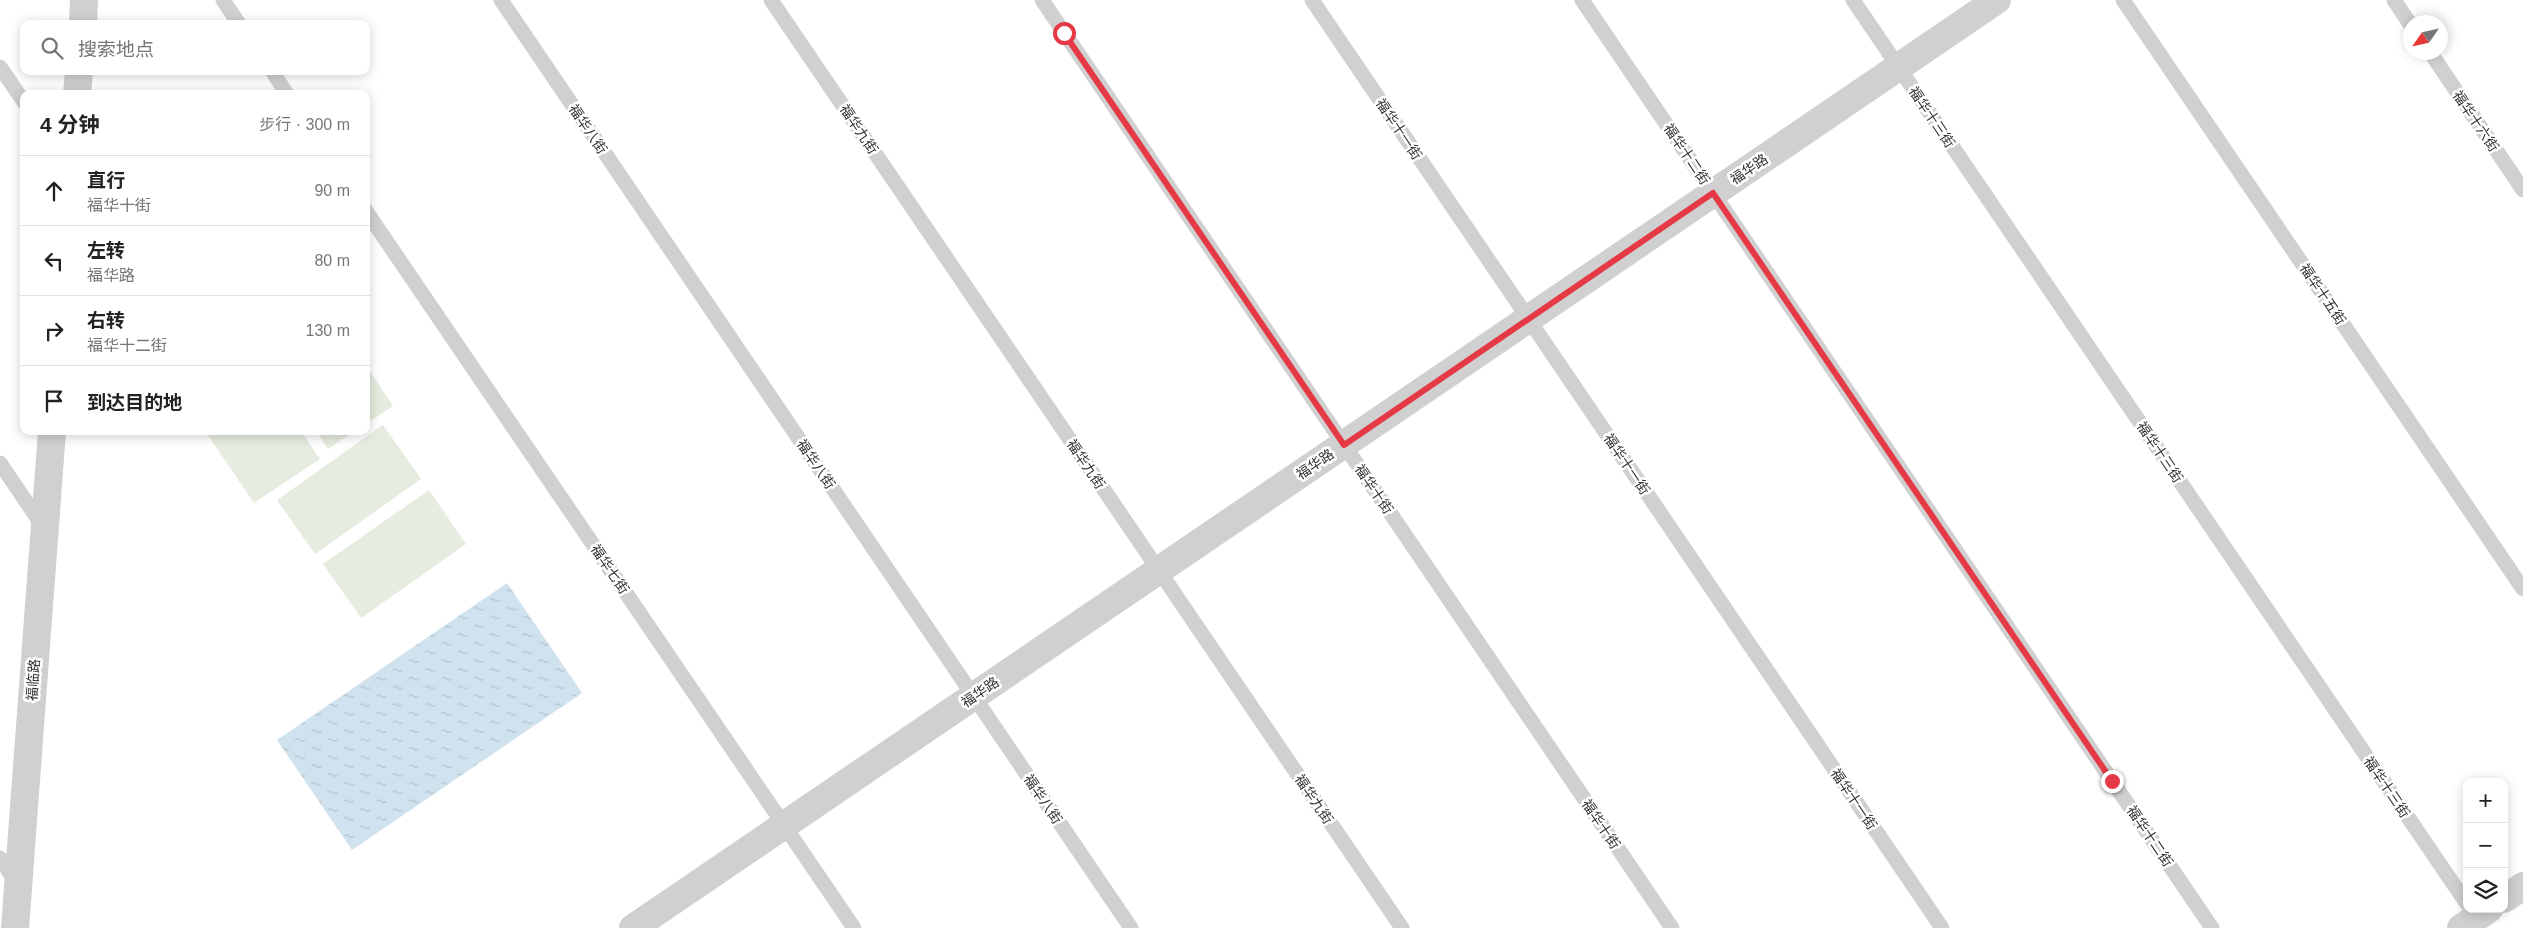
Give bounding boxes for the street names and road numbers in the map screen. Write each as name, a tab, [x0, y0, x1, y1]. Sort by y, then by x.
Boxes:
street label: 福华十三街	[1906, 84, 1958, 150]
street label: 福华十六街	[2450, 88, 2502, 154]
street label: 福华十一街	[1373, 96, 1425, 162]
street label: 福华八街	[566, 101, 610, 157]
street label: 福华九街	[837, 101, 881, 157]
street label: 福华十二街	[1661, 121, 1713, 187]
street label: 福华路	[1727, 151, 1771, 187]
street label: 福华十五街	[2297, 261, 2349, 327]
street label: 福华十三街	[2134, 419, 2186, 485]
street label: 福华十一街	[1601, 431, 1653, 497]
street label: 福华八街	[794, 436, 838, 492]
street label: 福华九街	[1064, 436, 1108, 492]
street label: 福华路	[1293, 446, 1337, 482]
street label: 福华十街	[1352, 461, 1396, 517]
street label: 福华七街	[588, 541, 632, 597]
street label: 福临路	[24, 658, 42, 702]
street label: 福华路	[958, 674, 1002, 710]
street label: 福华十三街	[2361, 754, 2413, 820]
street label: 福华十一街	[1828, 766, 1880, 832]
street label: 福华八街	[1021, 771, 1065, 827]
street label: 福华九街	[1292, 771, 1336, 827]
street label: 福华十街	[1579, 796, 1623, 852]
street label: 福华十二街	[2124, 803, 2176, 869]

